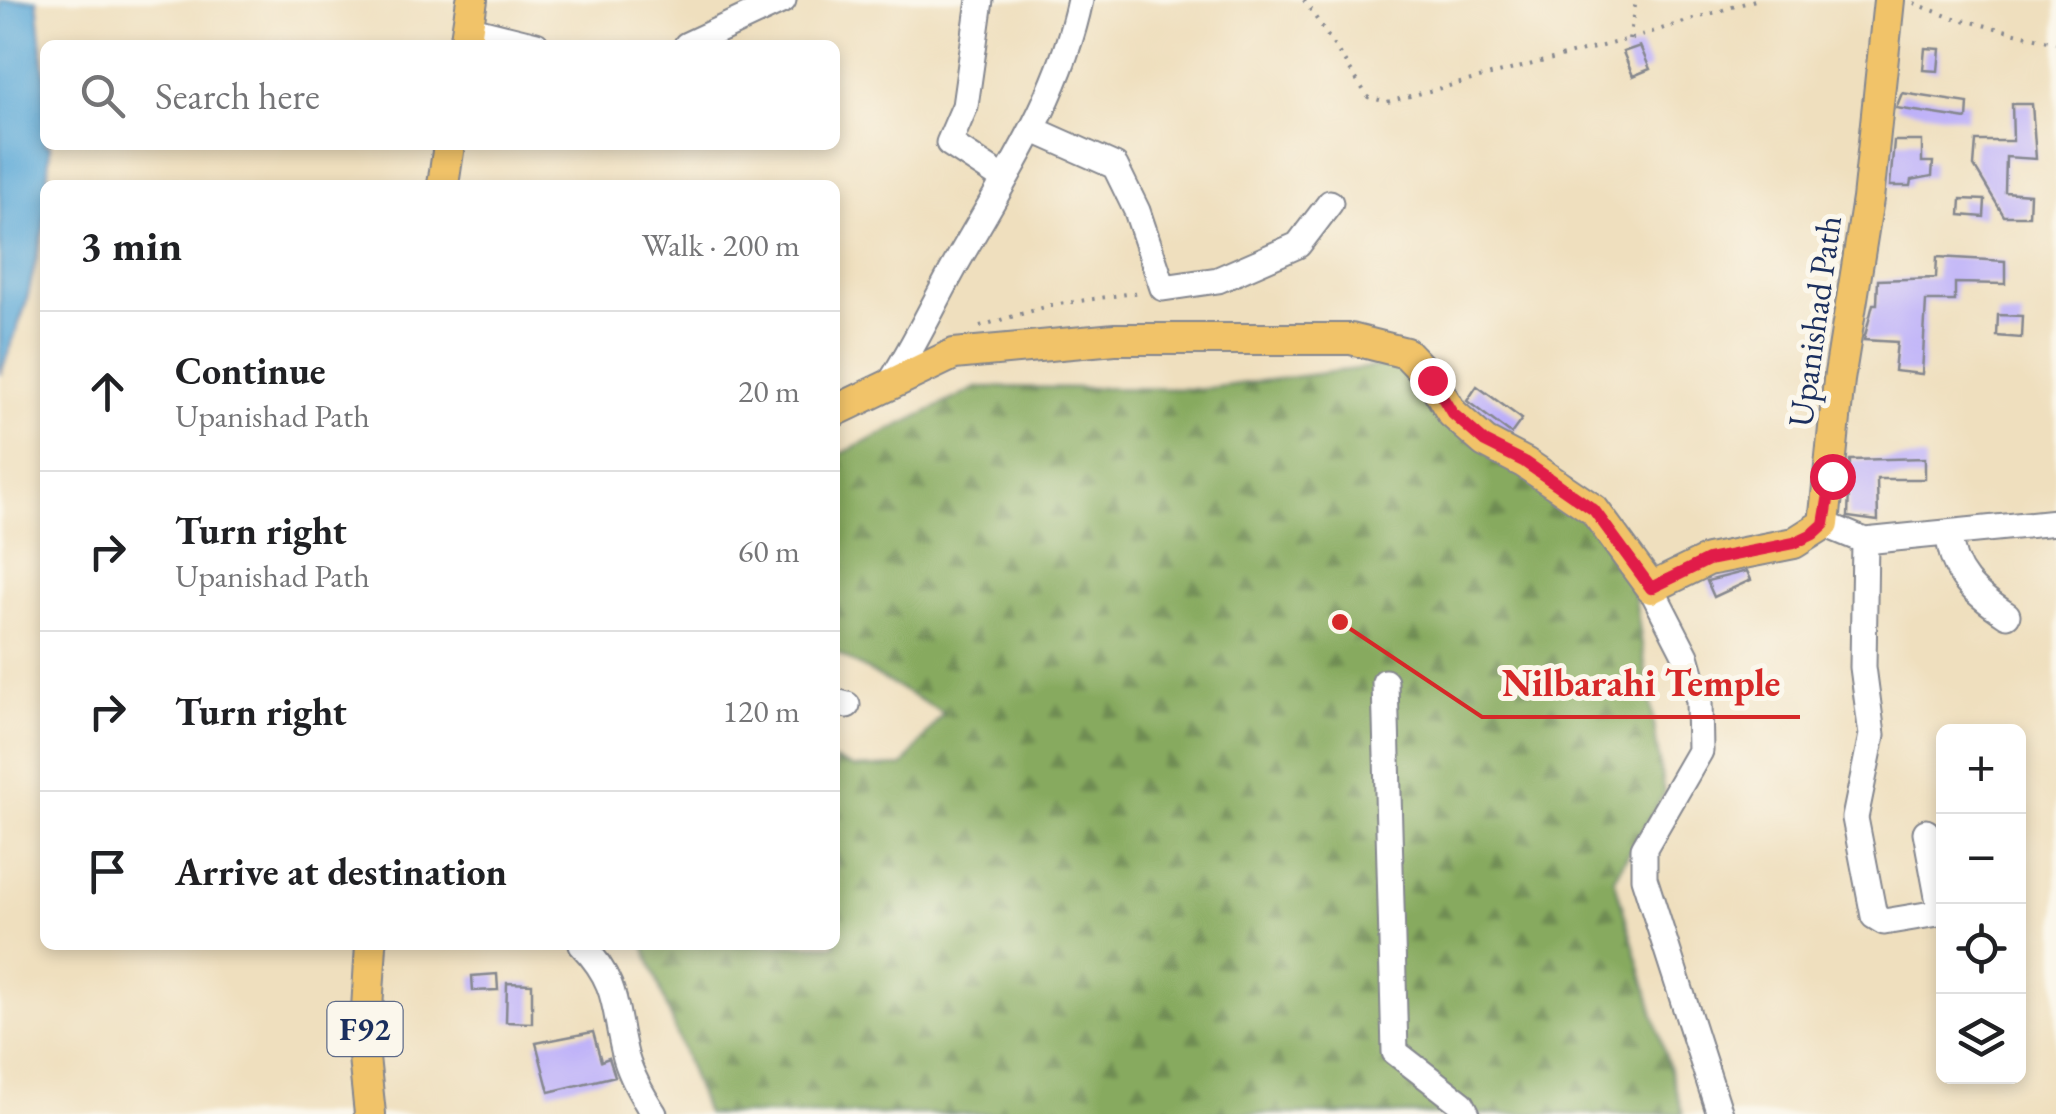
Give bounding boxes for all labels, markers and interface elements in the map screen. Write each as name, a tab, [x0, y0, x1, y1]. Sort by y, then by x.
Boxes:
search box	[40, 40, 840, 150]
icon: search	[75, 68, 130, 123]
text: Search here	[155, 71, 320, 120]
street label: Upanishad Path	[1777, 212, 1851, 430]
text: 3 min	[80, 218, 182, 273]
text: Walk · 200 m	[642, 224, 800, 266]
text: Continue	[175, 346, 326, 395]
route end	[1410, 358, 1456, 404]
icon: ahead	[80, 364, 135, 419]
text: 20 m	[738, 370, 800, 412]
text: Upanishad Path	[175, 395, 370, 437]
route start	[1810, 454, 1856, 500]
text: Turn right	[175, 506, 347, 555]
icon: right	[80, 524, 135, 579]
text: 60 m	[738, 530, 800, 572]
text: Upanishad Path	[175, 555, 370, 597]
callout: Nilbarahi Temple	[1482, 649, 1800, 717]
text: Nilbarahi Temple	[1502, 658, 1780, 707]
icon: right	[80, 684, 135, 739]
text: Turn right	[175, 687, 347, 736]
text: 120 m	[723, 690, 800, 732]
map controls	[1936, 724, 2026, 1084]
button: +	[1936, 724, 2026, 814]
button: −	[1936, 814, 2026, 904]
icon: arrive	[80, 844, 135, 899]
text: Arrive at destination	[175, 847, 507, 896]
button: locate	[1936, 904, 2026, 994]
button: layers	[1936, 994, 2026, 1084]
road number: F92	[328, 1002, 402, 1056]

